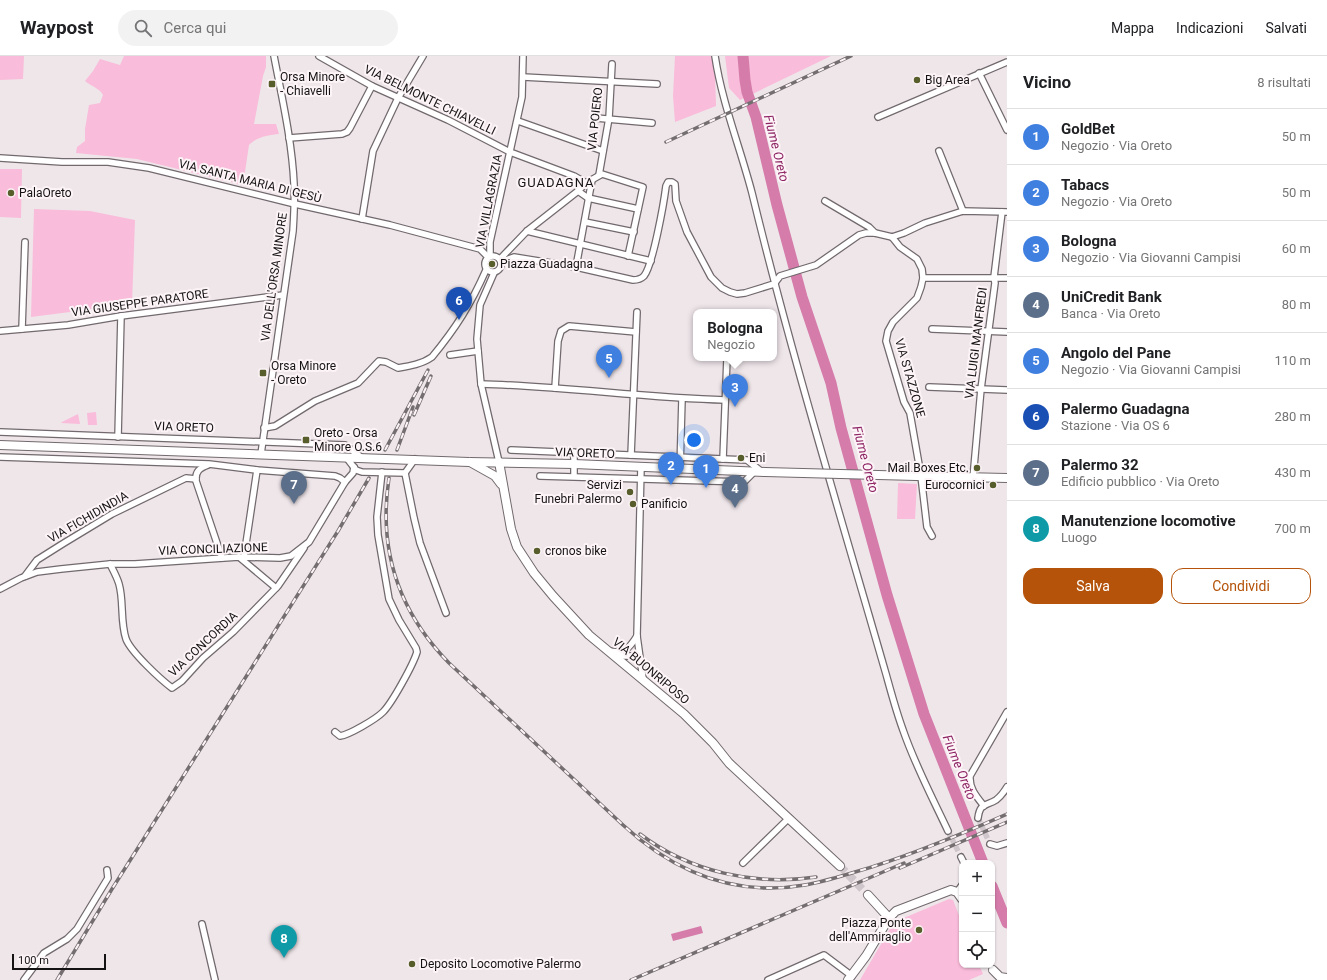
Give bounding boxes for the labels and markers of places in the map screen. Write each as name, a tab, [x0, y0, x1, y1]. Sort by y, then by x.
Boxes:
place label: Orsa Minore - Chiavelli	[280, 70, 345, 98]
place label: Big Area	[925, 73, 970, 87]
marker: Big Area	[912, 75, 922, 85]
marker: Orsa Minore - Chiavelli	[267, 79, 277, 89]
place label: PalaOreto	[19, 186, 72, 200]
marker: PalaOreto	[6, 188, 16, 198]
place label: Piazza Guadagna	[500, 257, 593, 271]
marker: Piazza Guadagna	[487, 259, 497, 269]
pin: 6	[446, 287, 472, 320]
pin: 5	[596, 345, 622, 378]
place label: Orsa Minore - Oreto	[271, 359, 336, 387]
marker: Orsa Minore - Oreto	[258, 368, 268, 378]
pin: 3	[722, 374, 748, 407]
place label: Oreto - Orsa Minore O.S.6	[314, 426, 382, 454]
marker: Oreto - Orsa Minore O.S.6	[301, 435, 311, 445]
place label: Eni	[749, 451, 765, 465]
pin: 2	[658, 452, 684, 485]
marker: Eni	[736, 453, 746, 463]
pin: 1	[693, 455, 719, 488]
place label: Mail Boxes Etc.	[887, 461, 969, 475]
marker: Mail Boxes Etc.	[972, 463, 982, 473]
pin: 7	[281, 471, 307, 504]
pin: 4	[722, 475, 748, 508]
place label: Servizi Funebri Palermo	[534, 478, 622, 506]
place label: Eurocornici	[925, 478, 985, 492]
marker: Eurocornici	[988, 480, 998, 490]
marker: Servizi Funebri Palermo	[625, 487, 635, 497]
place label: Panificio	[641, 497, 687, 511]
marker: Panificio	[628, 499, 638, 509]
place label: cronos bike	[545, 544, 607, 558]
marker: cronos bike	[532, 546, 542, 556]
place label: Piazza Ponte dell'Ammiraglio	[829, 916, 911, 944]
pin: 8	[271, 925, 297, 958]
marker: Piazza Ponte dell'Ammiraglio	[914, 925, 924, 935]
place label: Deposito Locomotive Palermo	[420, 957, 581, 971]
marker: Deposito Locomotive Palermo	[407, 959, 417, 969]

